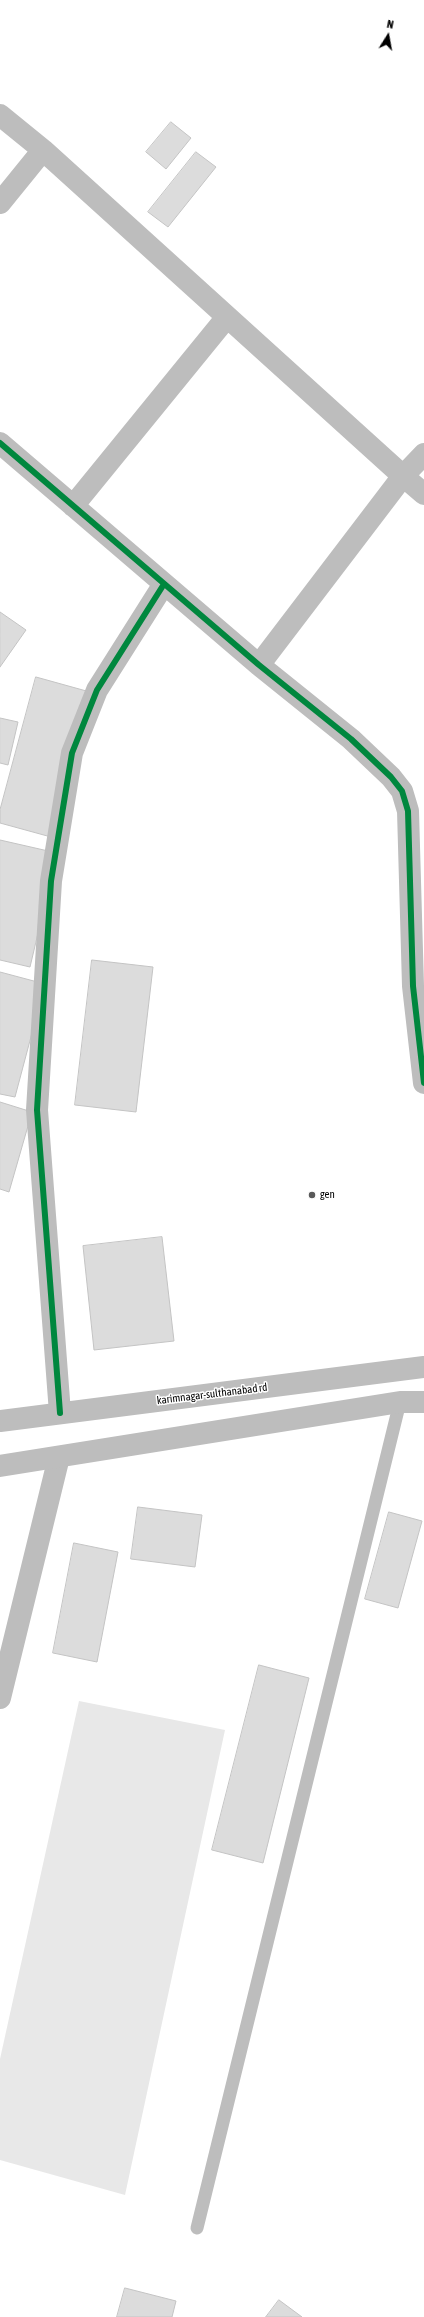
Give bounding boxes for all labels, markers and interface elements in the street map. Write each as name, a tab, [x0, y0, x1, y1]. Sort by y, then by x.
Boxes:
north arrow	[368, 16, 408, 56]
text: N	[386, 18, 395, 31]
place label: gen	[320, 1188, 335, 1202]
marker: gen	[307, 1190, 317, 1200]
street label: karimnagar-sulthanabad rd	[156, 1381, 268, 1407]

